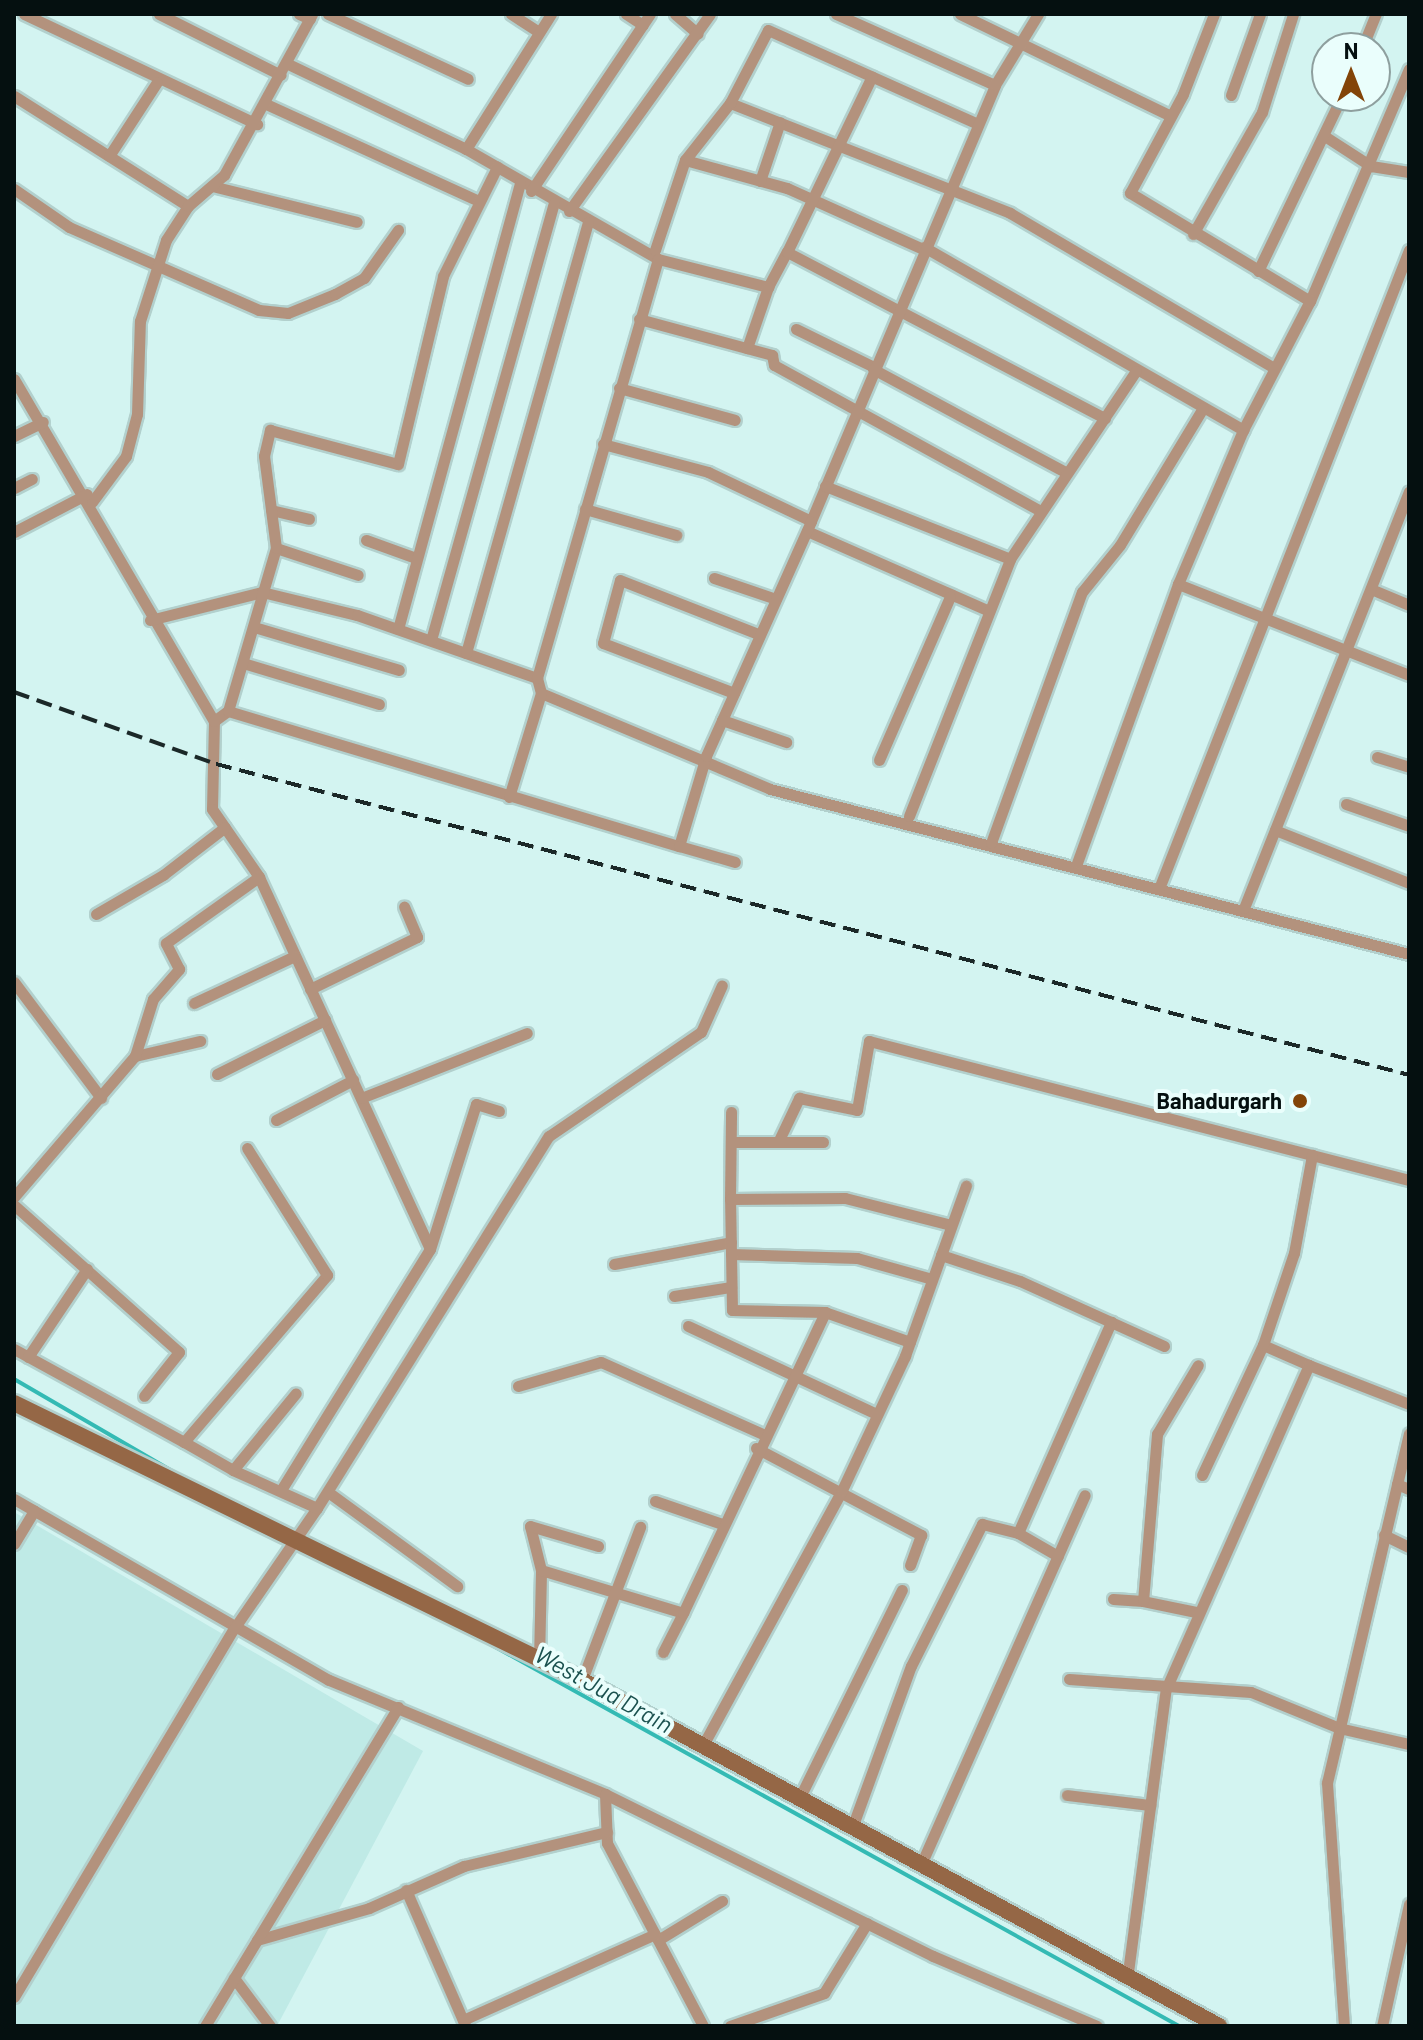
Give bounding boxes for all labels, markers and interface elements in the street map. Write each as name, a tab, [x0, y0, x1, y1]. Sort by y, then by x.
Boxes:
north arrow	[1311, 32, 1391, 112]
text: N	[1344, 37, 1358, 63]
place label: Bahadurgarh	[1156, 1088, 1282, 1114]
marker: Bahadurgarh	[1289, 1090, 1311, 1112]
water label: West Jua Drain	[530, 1639, 678, 1739]

